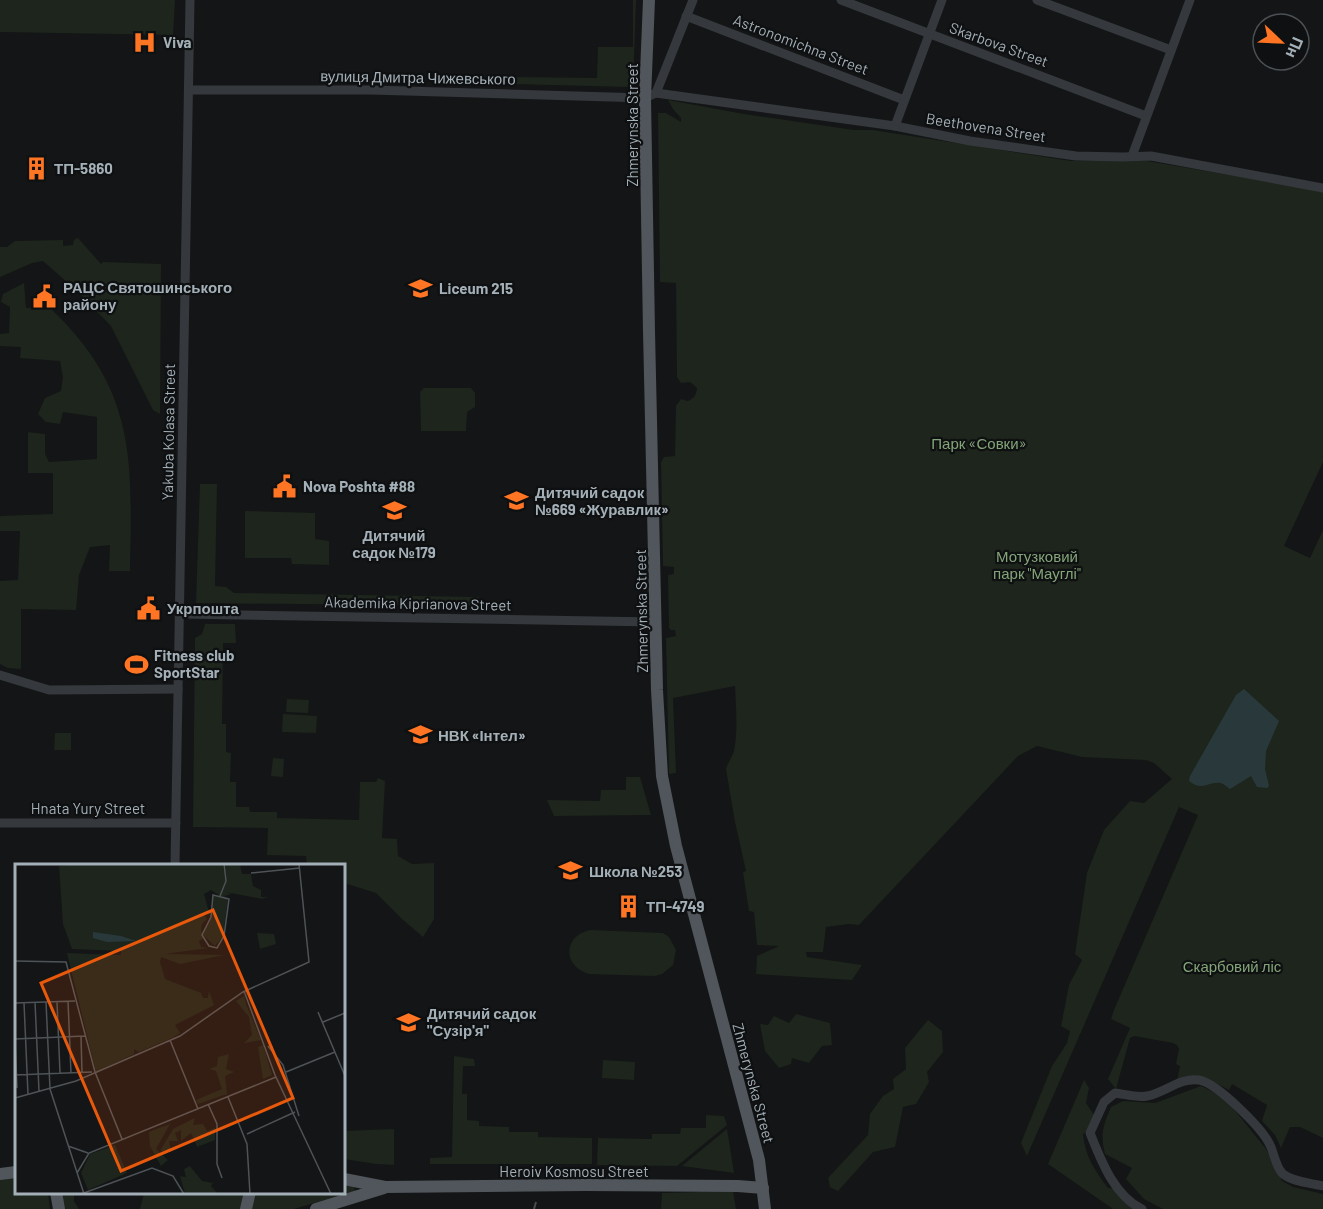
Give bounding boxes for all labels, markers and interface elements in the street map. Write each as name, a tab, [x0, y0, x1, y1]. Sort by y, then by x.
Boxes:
street label: Astronomichna Street	[731, 10, 871, 78]
north arrow	[1251, 12, 1311, 72]
street label: Skarbova Street	[947, 18, 1051, 70]
hospital icon: Viva	[132, 29, 158, 55]
place label: Viva	[163, 33, 192, 51]
text: Пн	[1282, 35, 1308, 62]
street label: Zhmerynska Street	[623, 63, 641, 187]
street label: вулиця Дмитра Чижевського	[320, 66, 516, 88]
street label: Beethovena Street	[925, 109, 1047, 145]
building icon: ТП-5860	[23, 155, 49, 181]
place label: ТП-5860	[54, 159, 113, 177]
school or university icon: Liceum 215	[408, 275, 434, 301]
place label: РАЦС Святошинського району	[63, 278, 232, 313]
place label: Liceum 215	[439, 279, 513, 297]
public building icon: РАЦС Святошинського району	[32, 283, 58, 309]
street label: Yakuba Kolasa Street	[158, 363, 178, 501]
park label: Парк «Совки»	[931, 434, 1027, 452]
public building icon: Nova Poshta #88	[272, 473, 298, 499]
place label: Nova Poshta #88	[303, 477, 415, 495]
place label: Дитячий садок №669 «Журавлик»	[535, 483, 669, 518]
school or university icon: Дитячий садок №669 «Журавлик»	[504, 488, 530, 514]
school or university icon: Дитячий садок №179	[381, 498, 407, 524]
place label: Дитячий садок №179	[352, 526, 436, 561]
park label: Мотузковий парк "Мауглі"	[993, 547, 1081, 582]
street label: Zhmerynska Street	[631, 549, 651, 673]
street label: Akademika Kiprianova Street	[324, 592, 512, 614]
public building icon: Укрпошта	[136, 595, 162, 621]
place label: Укрпошта	[167, 599, 240, 617]
place label: Fitness club SportStar	[154, 646, 235, 681]
sports icon: Fitness club SportStar	[123, 651, 149, 677]
school or university icon: НВК «Інтел»	[407, 722, 433, 748]
place label: НВК «Інтел»	[438, 726, 526, 744]
street label: Hnata Yury Street	[31, 799, 145, 817]
school or university icon: Школа №253	[558, 858, 584, 884]
place label: Школа №253	[589, 862, 682, 880]
inset map	[15, 864, 345, 1194]
building icon: ТП-4749	[615, 893, 641, 919]
place label: ТП-4749	[646, 897, 705, 915]
park label: Скарбовий ліс	[1183, 957, 1282, 975]
place label: Дитячий садок "Сузір'я"	[427, 1004, 537, 1039]
school or university icon: Дитячий садок "Сузір'я"	[396, 1009, 422, 1035]
street label: Zhmerynska Street	[729, 1021, 779, 1145]
street label: Heroiv Kosmosu Street	[499, 1162, 649, 1180]

